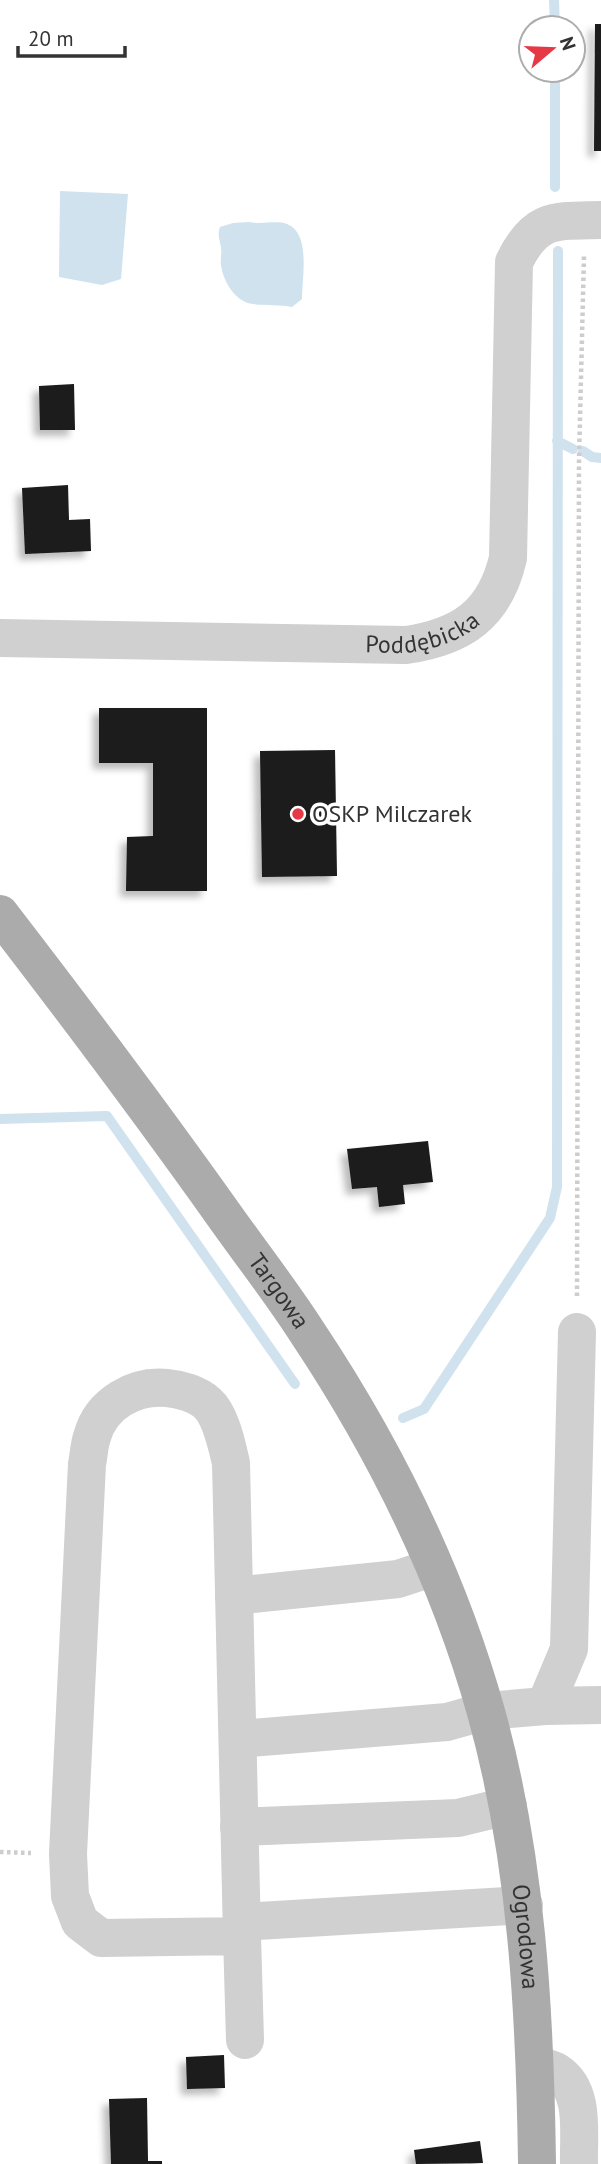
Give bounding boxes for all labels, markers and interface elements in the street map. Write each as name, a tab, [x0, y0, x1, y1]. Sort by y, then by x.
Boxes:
scale bar	[18, 14, 124, 58]
north arrow	[517, 14, 587, 84]
text: 20 m	[28, 25, 74, 52]
text: N	[555, 34, 581, 53]
street label: Poddębicka	[365, 605, 485, 660]
place label: OSKP Milczarek	[312, 798, 473, 829]
marker: OSKP Milczarek	[290, 806, 306, 822]
street label: Targowa	[242, 1247, 317, 1335]
street label: Ogrodowa	[505, 1882, 547, 1990]

